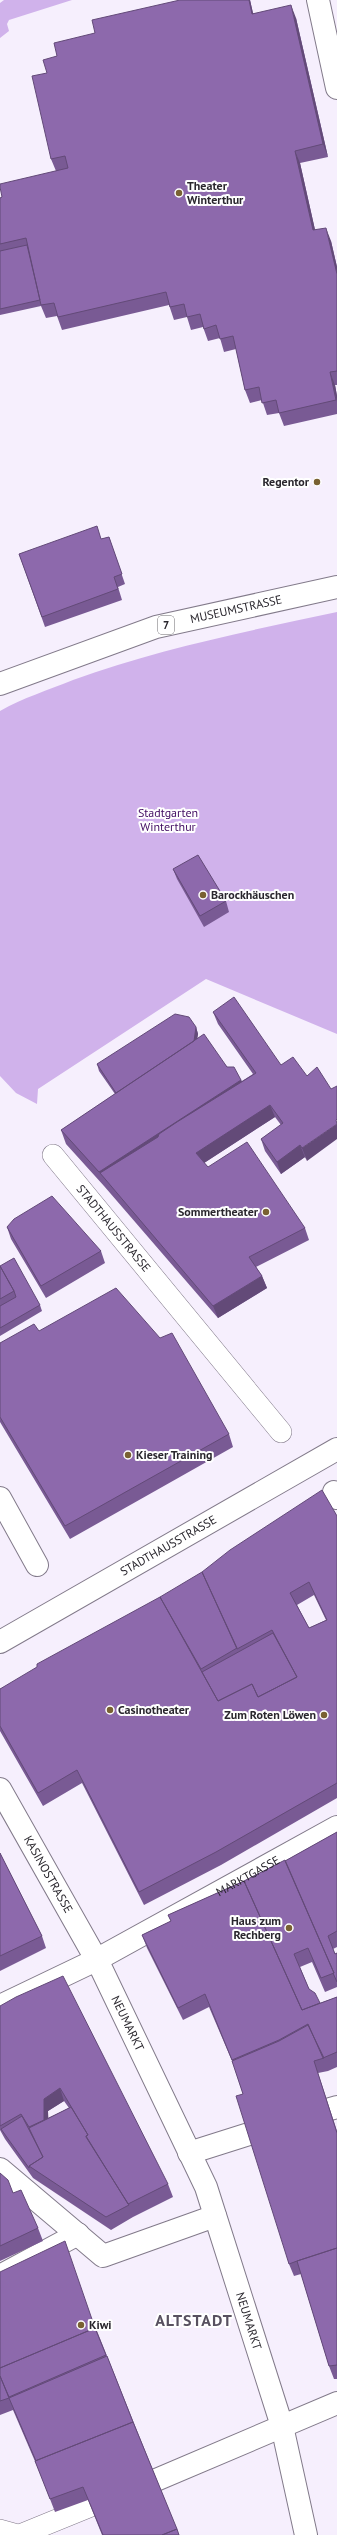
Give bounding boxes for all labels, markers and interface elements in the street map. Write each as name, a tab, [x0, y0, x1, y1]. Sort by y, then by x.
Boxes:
place label: Theater Winterthur	[187, 178, 244, 207]
marker: Theater Winterthur	[174, 188, 184, 198]
place label: Regentor	[262, 474, 310, 489]
marker: Regentor	[312, 477, 322, 487]
street label: MUSEUMSTRASSE	[189, 591, 283, 626]
road number: 7	[158, 616, 174, 634]
park label: Stadtgarten Winterthur	[138, 805, 198, 834]
place label: Barockhäuschen	[211, 887, 294, 902]
marker: Barockhäuschen	[198, 890, 208, 900]
street label: STADTHAUSSTRASSE	[73, 1181, 154, 1275]
place label: Sommertheater	[178, 1204, 259, 1219]
marker: Sommertheater	[261, 1207, 271, 1217]
place label: Kieser Training	[136, 1447, 212, 1462]
marker: Kieser Training	[123, 1450, 133, 1460]
street label: STADTHAUSSTRASSE	[117, 1512, 219, 1579]
place label: Casinotheater	[118, 1702, 190, 1717]
marker: Casinotheater	[105, 1705, 115, 1715]
place label: Zum Roten Löwen	[224, 1707, 316, 1722]
marker: Zum Roten Löwen	[319, 1710, 329, 1720]
street label: KASINOSTRASSE	[21, 1833, 76, 1915]
street label: MARKTGASSE	[213, 1852, 282, 1899]
place label: Haus zum Rechberg	[231, 1913, 281, 1942]
marker: Haus zum Rechberg	[284, 1923, 294, 1933]
street label: NEUMARKT	[108, 1993, 148, 2054]
street label: NEUMARKT	[233, 2290, 265, 2352]
district label: ALTSTADT	[155, 2310, 233, 2330]
place label: Kiwi	[89, 2317, 112, 2332]
marker: Kiwi	[76, 2320, 86, 2330]

